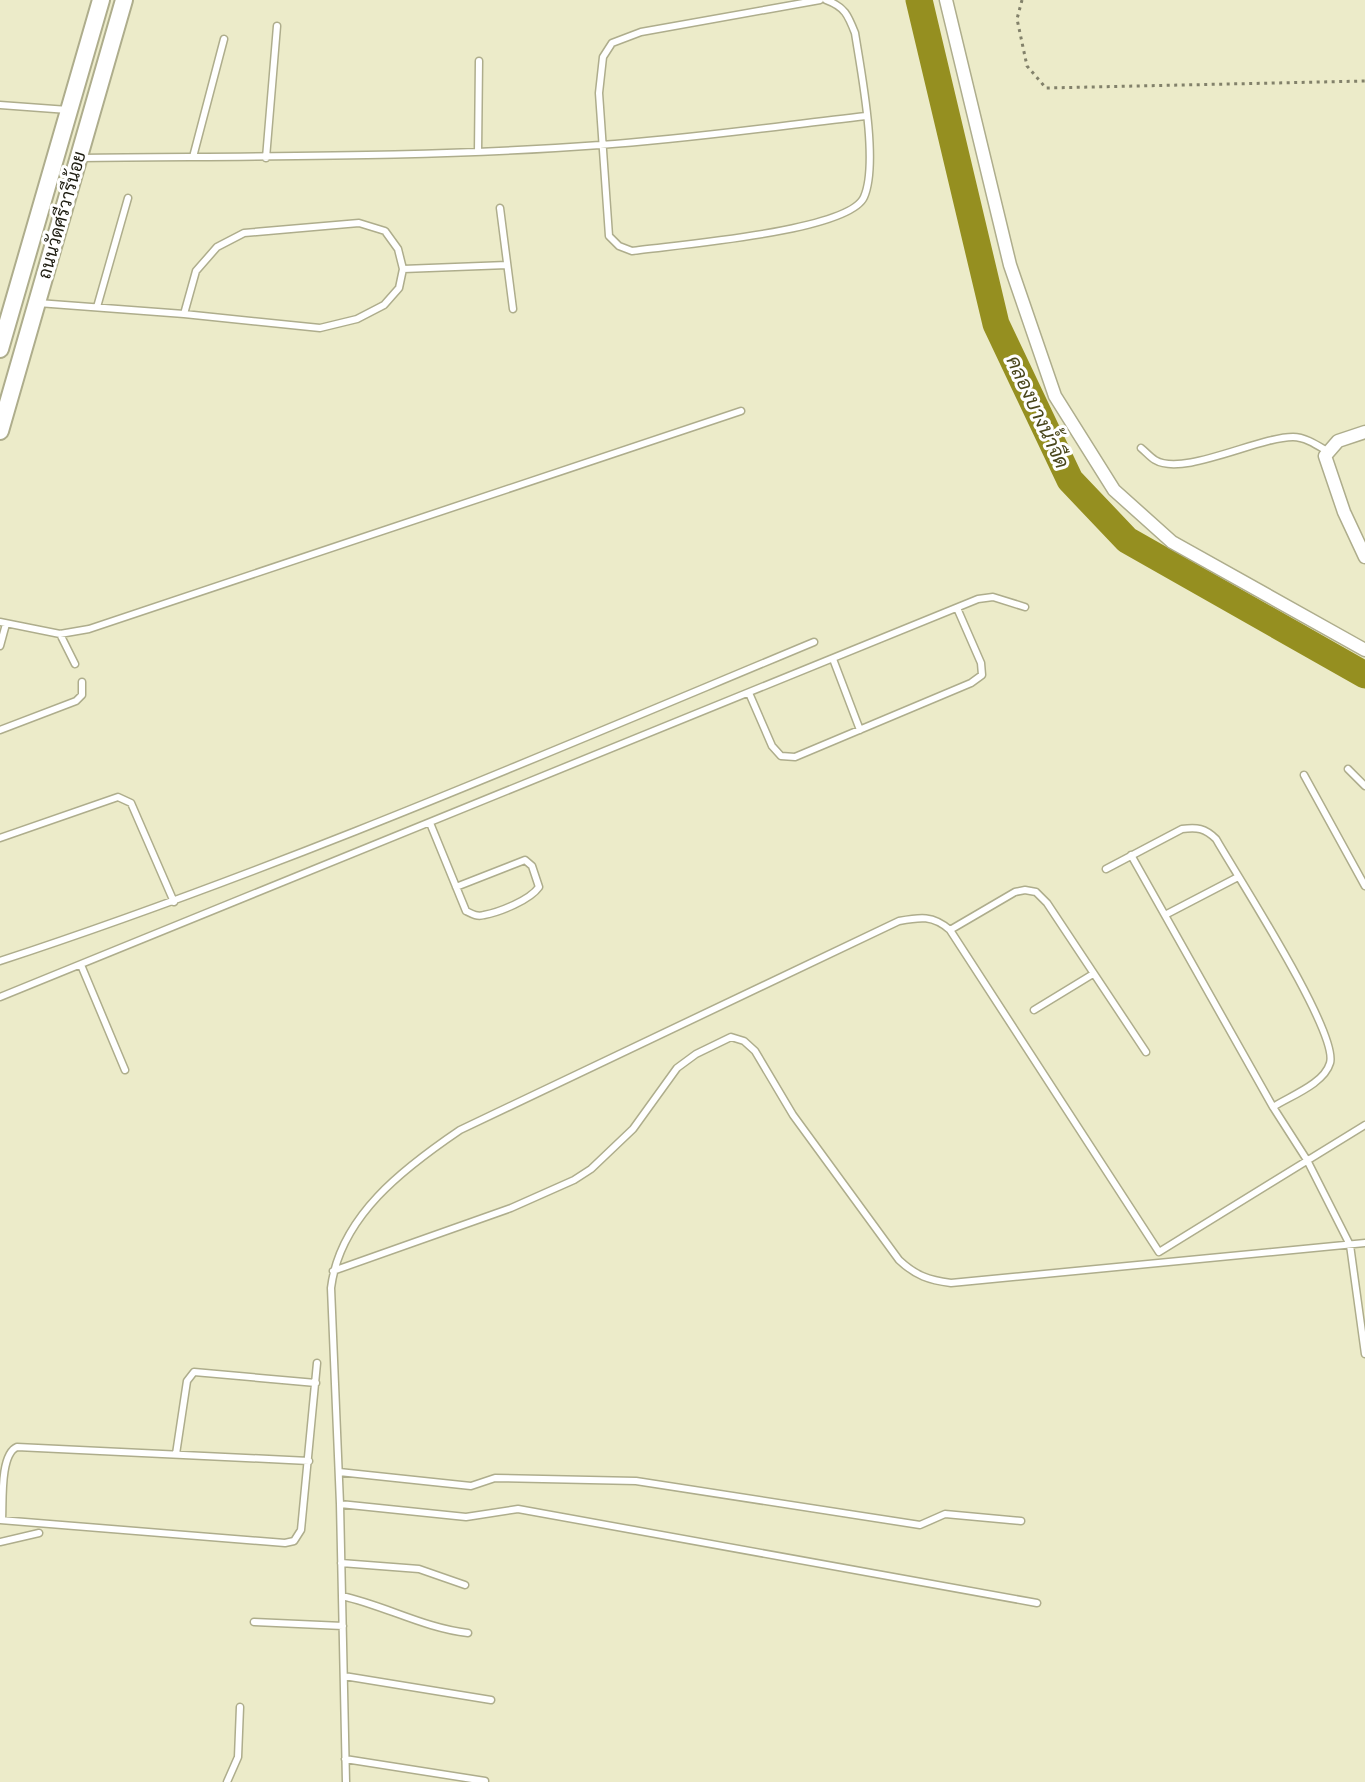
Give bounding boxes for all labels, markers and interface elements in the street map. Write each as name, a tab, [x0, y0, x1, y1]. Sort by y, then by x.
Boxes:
street label: ถนนวัดศรีวารีน้อย	[31, 148, 90, 281]
water label: คลองบางน้ำจืด	[1002, 349, 1080, 472]

